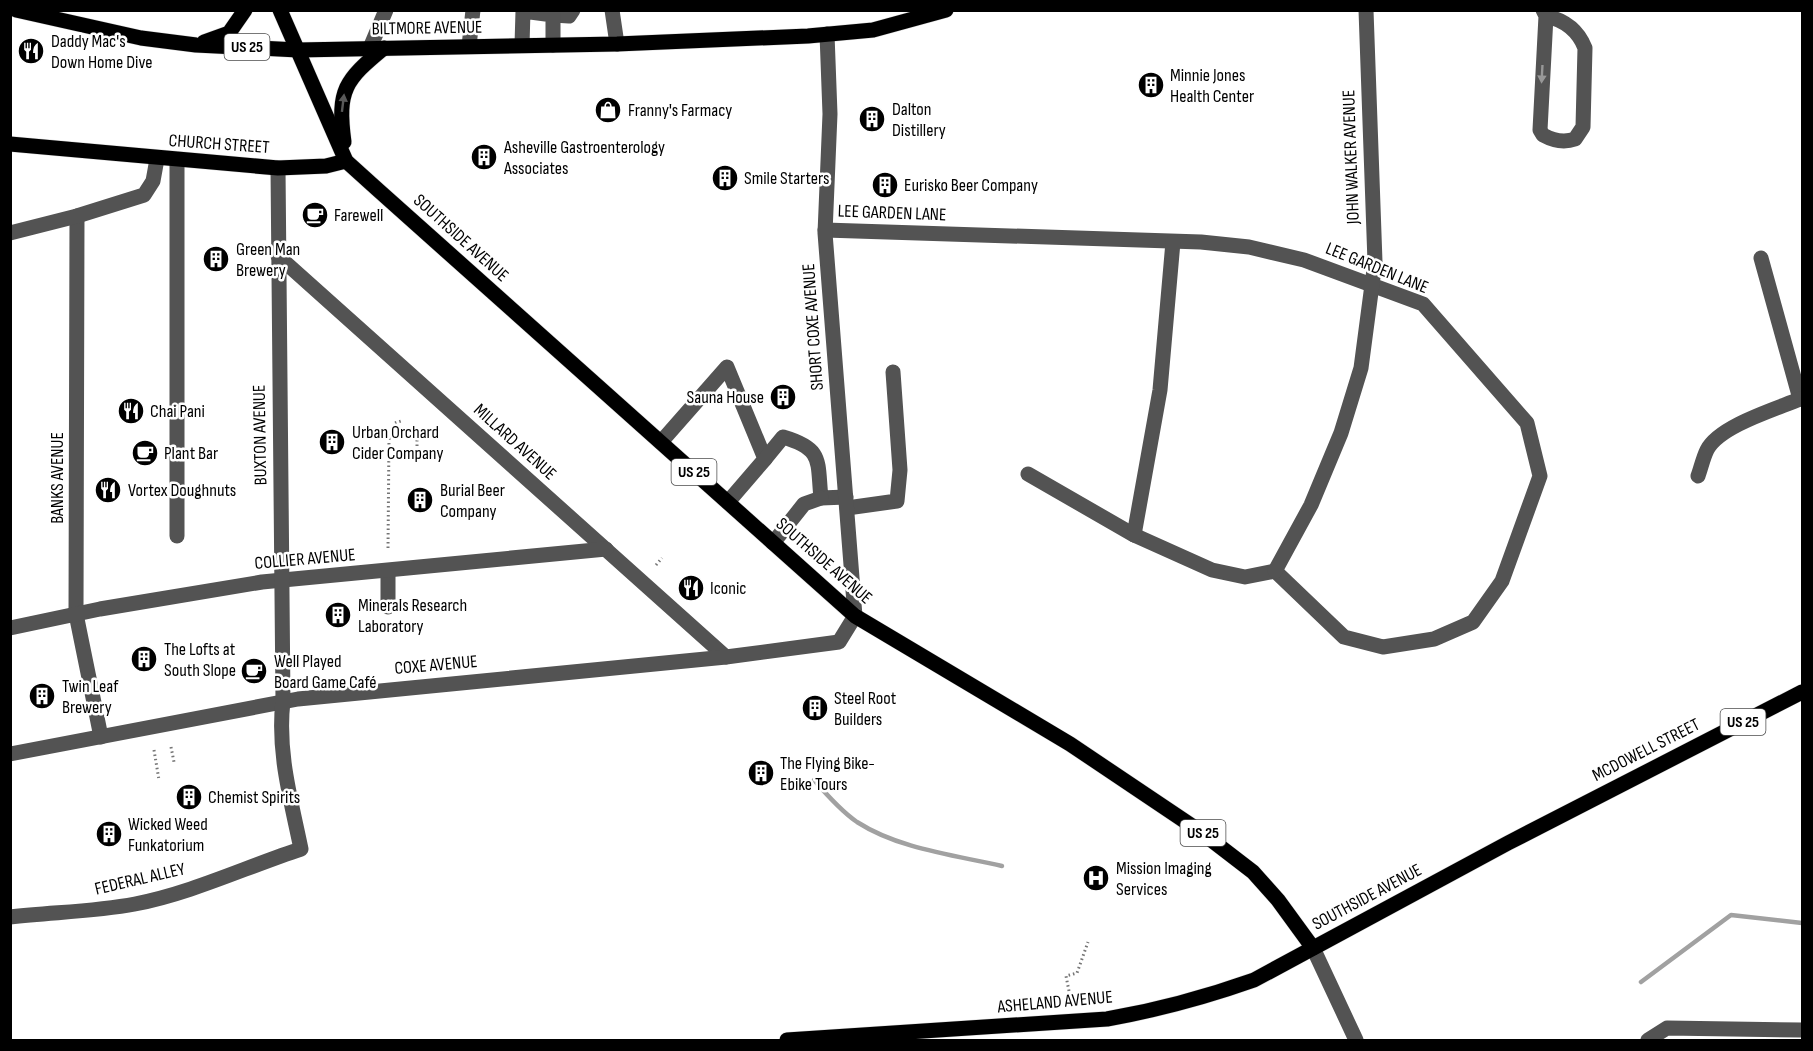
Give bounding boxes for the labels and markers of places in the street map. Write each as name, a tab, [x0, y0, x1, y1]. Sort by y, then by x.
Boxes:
place label: Daddy Mac's Down Home Dive	[51, 31, 152, 73]
restaurant icon: Daddy Mac's Down Home Dive	[16, 36, 46, 66]
place label: Minnie Jones Health Center	[1170, 65, 1254, 107]
building icon: Minnie Jones Health Center	[1136, 70, 1166, 100]
shop icon: Franny's Farmacy	[593, 95, 623, 125]
place label: Dalton Distillery	[892, 99, 946, 141]
place label: Franny's Farmacy	[628, 100, 732, 121]
building icon: Dalton Distillery	[857, 104, 887, 134]
place label: Asheville Gastroenterology Associates	[503, 137, 665, 179]
building icon: Asheville Gastroenterology Associates	[469, 142, 499, 172]
building icon: Smile Starters	[710, 163, 740, 193]
place label: Smile Starters	[744, 168, 829, 189]
building icon: Eurisko Beer Company	[870, 170, 900, 200]
place label: Eurisko Beer Company	[904, 175, 1038, 196]
cafe icon: Farewell	[300, 200, 330, 230]
place label: Farewell	[334, 205, 383, 226]
place label: Green Man Brewery	[236, 239, 300, 281]
building icon: Green Man Brewery	[201, 244, 231, 274]
building icon: Sauna House	[768, 382, 798, 412]
place label: Sauna House	[687, 387, 764, 408]
restaurant icon: Chai Pani	[116, 396, 146, 426]
place label: Chai Pani	[150, 401, 205, 422]
place label: Urban Orchard Cider Company	[352, 422, 443, 464]
building icon: Urban Orchard Cider Company	[317, 427, 347, 457]
cafe icon: Plant Bar	[130, 438, 160, 468]
place label: Plant Bar	[164, 443, 218, 464]
restaurant icon: Vortex Doughnuts	[93, 475, 123, 505]
place label: Vortex Doughnuts	[128, 480, 236, 501]
place label: Burial Beer Company	[440, 480, 505, 522]
building icon: Burial Beer Company	[405, 485, 435, 515]
restaurant icon: Iconic	[676, 573, 706, 603]
place label: Iconic	[710, 578, 747, 599]
place label: Minerals Research Laboratory	[358, 595, 467, 637]
building icon: Minerals Research Laboratory	[323, 600, 353, 630]
place label: The Lofts at South Slope	[164, 639, 236, 681]
building icon: The Lofts at South Slope	[129, 644, 159, 674]
place label: Well Played Board Game Café	[274, 651, 377, 693]
cafe icon: Well Played Board Game Café	[239, 656, 269, 686]
place label: Twin Leaf Brewery	[62, 676, 119, 718]
building icon: Twin Leaf Brewery	[27, 681, 57, 711]
place label: Steel Root Builders	[834, 688, 897, 730]
building icon: Steel Root Builders	[800, 693, 830, 723]
place label: The Flying Bike- Ebike Tours	[780, 753, 875, 795]
building icon: The Flying Bike- Ebike Tours	[746, 758, 776, 788]
building icon: Chemist Spirits	[174, 782, 204, 812]
place label: Chemist Spirits	[208, 787, 300, 808]
place label: Wicked Weed Funkatorium	[128, 814, 208, 856]
building icon: Wicked Weed Funkatorium	[94, 819, 124, 849]
place label: Mission Imaging Services	[1116, 858, 1212, 900]
hospital icon: Mission Imaging Services	[1081, 863, 1111, 893]

